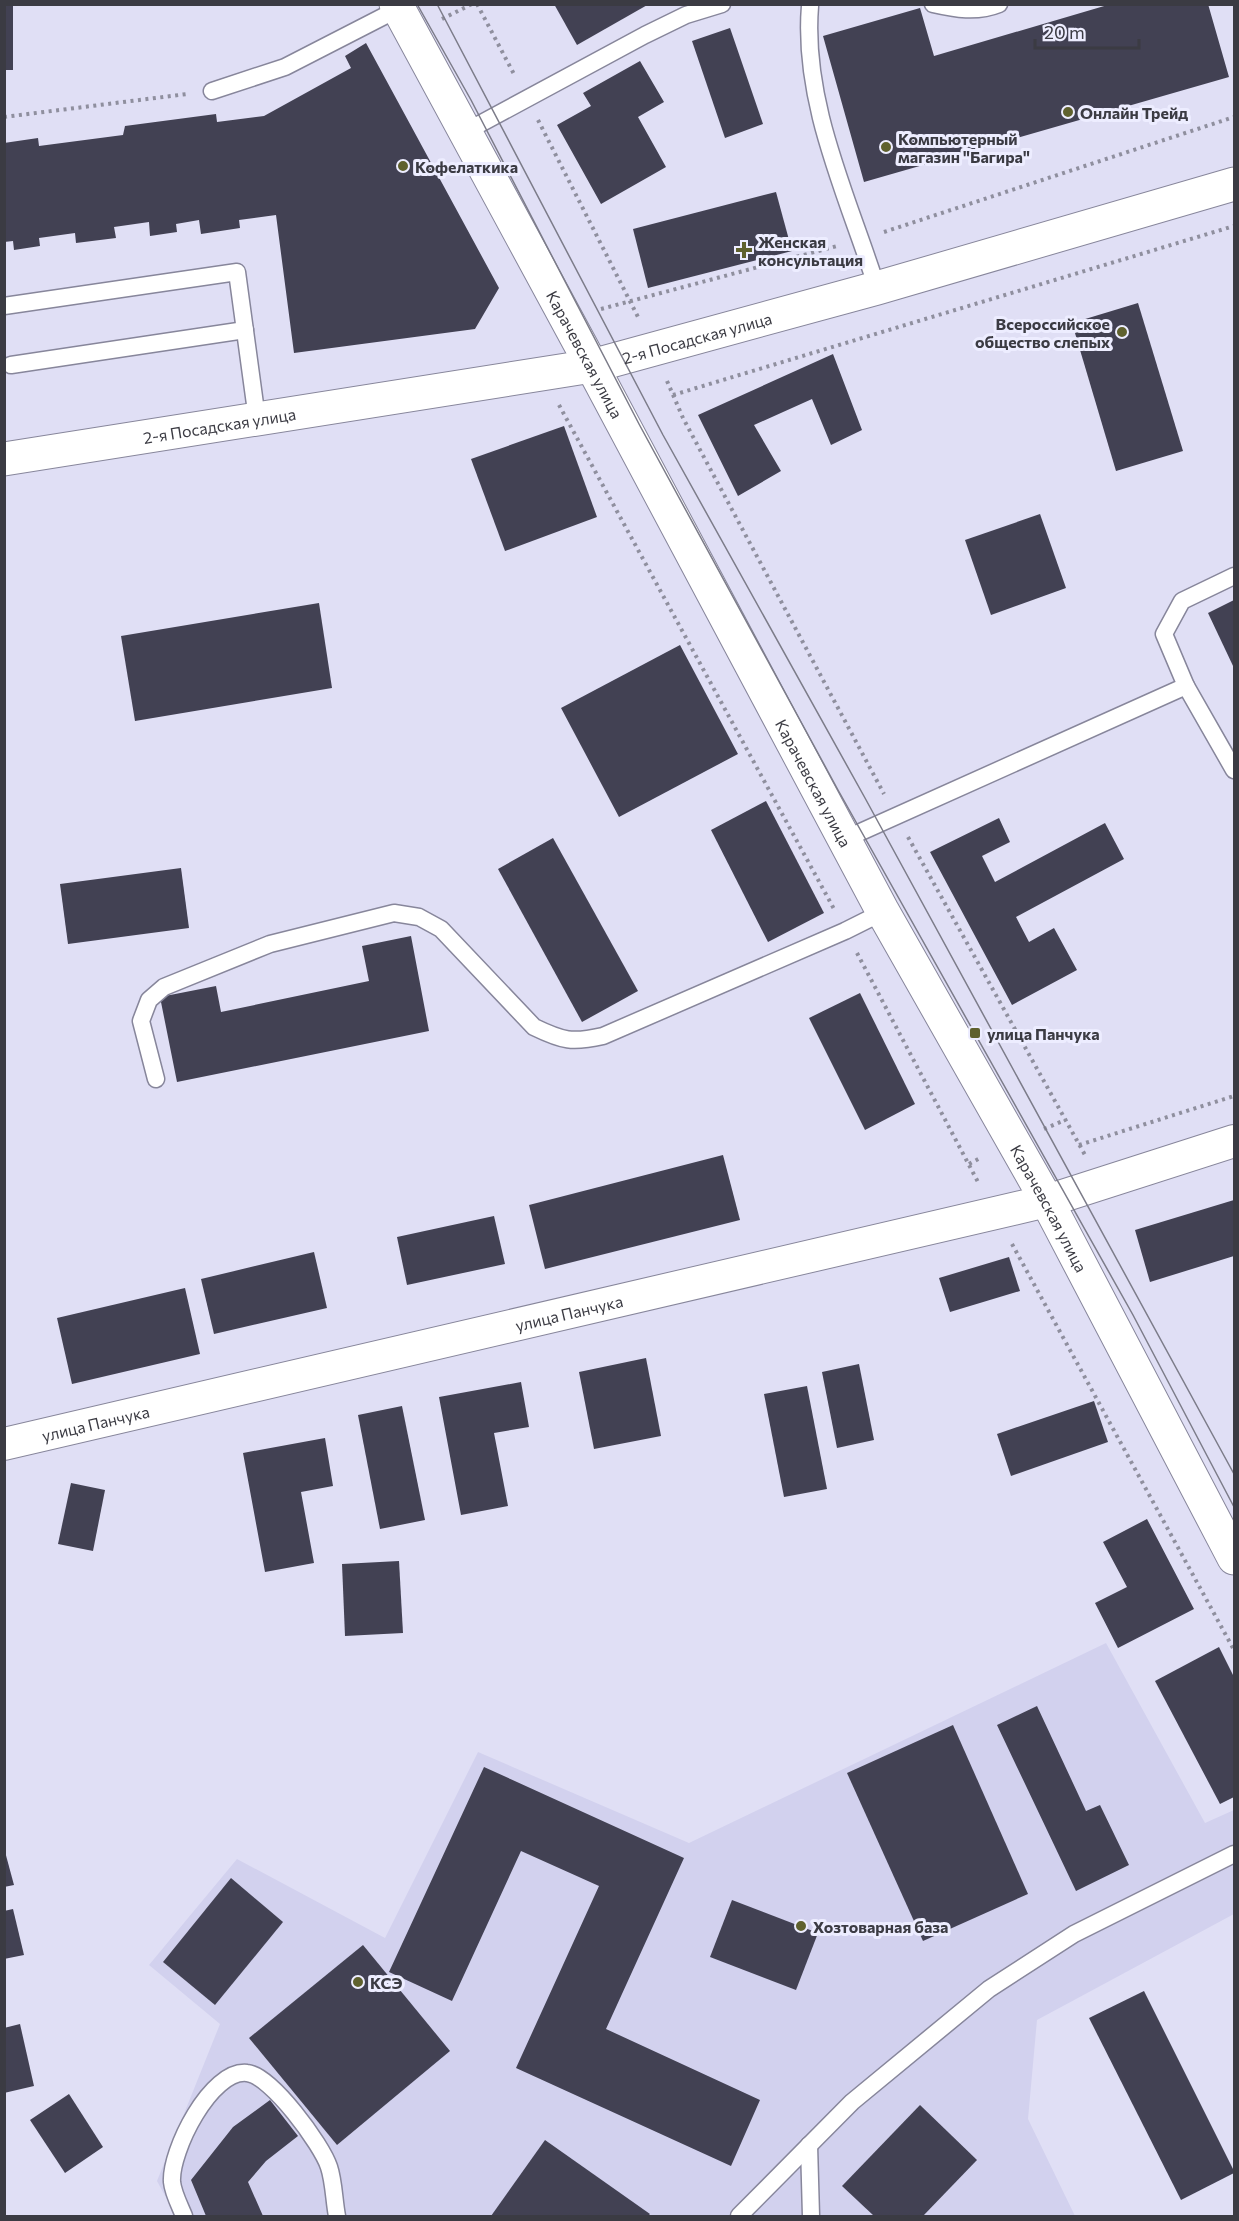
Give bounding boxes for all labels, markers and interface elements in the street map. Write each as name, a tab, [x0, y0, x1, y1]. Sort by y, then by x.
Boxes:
scale bar	[1035, 12, 1138, 50]
text: 20 m	[1044, 21, 1085, 43]
place label: Онлайн Трейд	[1080, 103, 1188, 122]
marker: Онлайн Трейд	[1061, 105, 1075, 119]
place label: Компьютерный магазин "Багира"	[898, 129, 1030, 166]
marker: Компьютерный магазин "Багира"	[879, 140, 893, 154]
place label: Кофелаткика	[415, 157, 518, 176]
marker: Кофелаткика	[396, 159, 410, 173]
place label: Женская консультация	[758, 232, 863, 269]
marker: Женская консультация	[735, 241, 753, 259]
street label: Карачевская улица	[543, 287, 627, 421]
street label: 2-я Посадская улица	[620, 308, 774, 367]
place label: Всероссийское общество слепых	[975, 314, 1110, 351]
marker: Всероссийское общество слепых	[1115, 325, 1129, 339]
street label: 2-я Посадская улица	[142, 404, 297, 446]
street label: Карачевская улица	[772, 716, 856, 850]
place label: улица Панчука	[987, 1024, 1100, 1043]
marker: улица Панчука	[968, 1026, 982, 1040]
street label: Карачевская улица	[1007, 1141, 1092, 1275]
street label: улица Панчука	[513, 1291, 625, 1334]
street label: улица Панчука	[40, 1401, 151, 1444]
place label: Хозтоварная база	[813, 1917, 948, 1936]
marker: Хозтоварная база	[794, 1919, 808, 1933]
place label: КСЭ	[370, 1973, 403, 1992]
marker: КСЭ	[351, 1975, 365, 1989]

